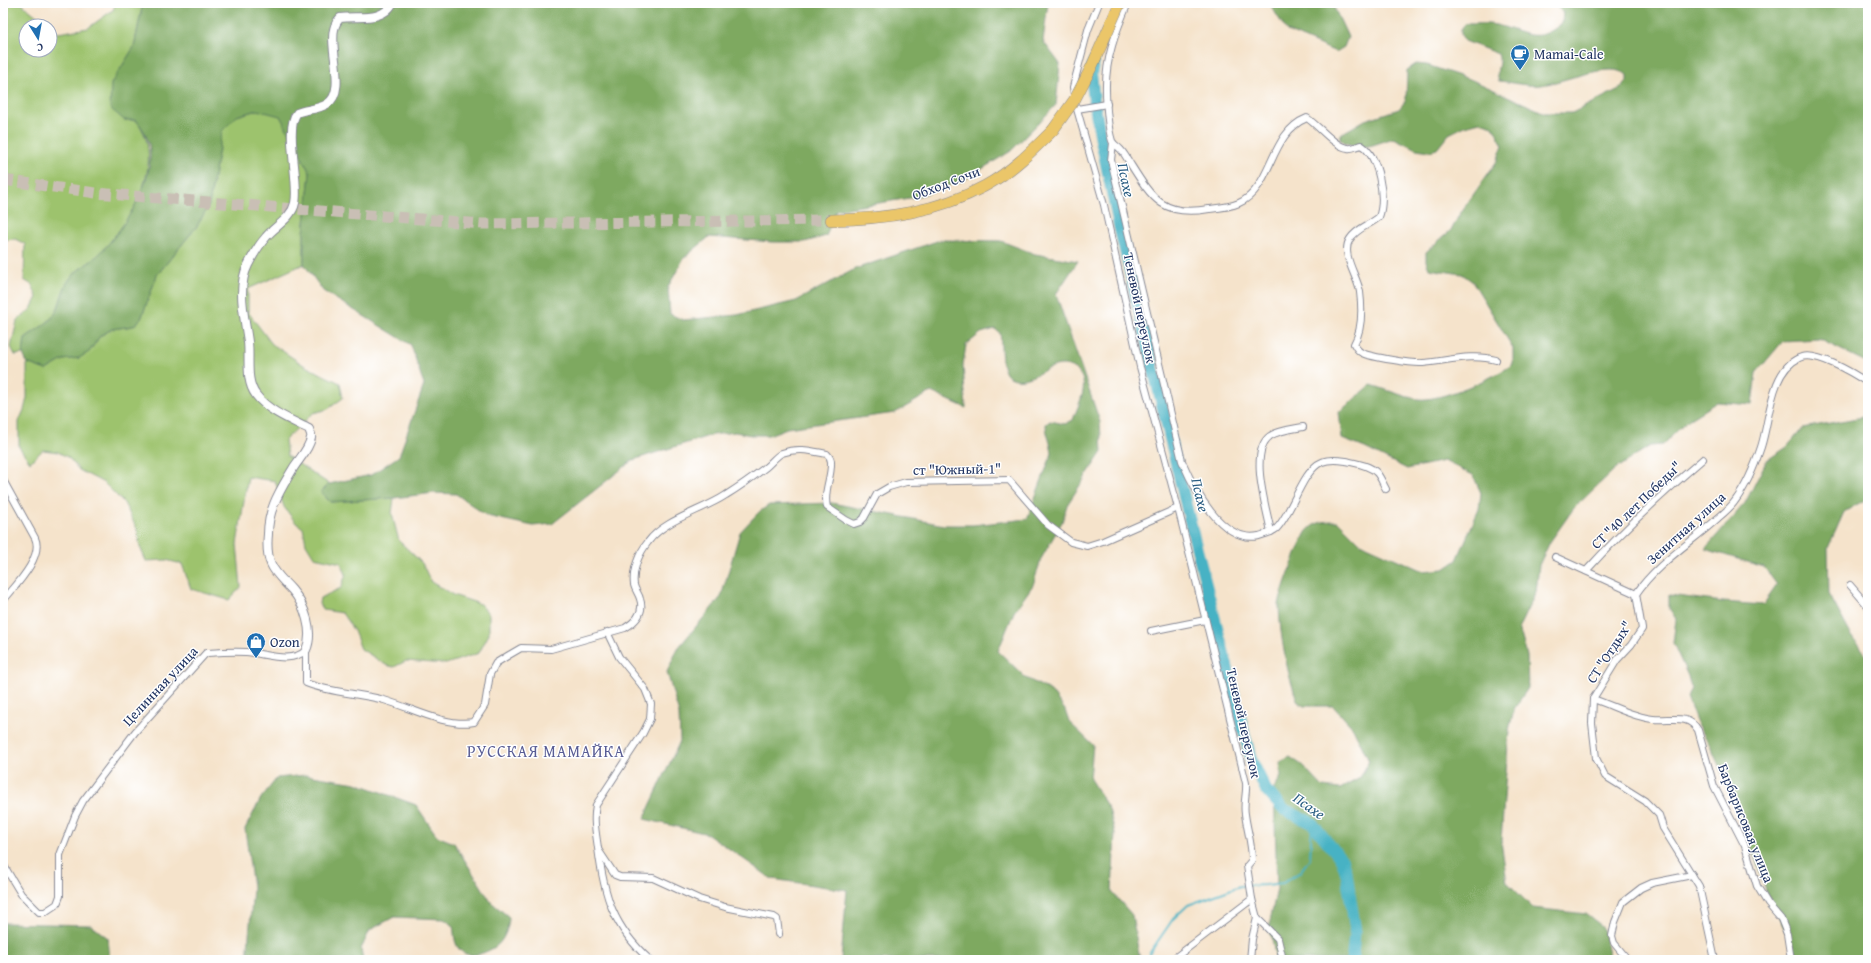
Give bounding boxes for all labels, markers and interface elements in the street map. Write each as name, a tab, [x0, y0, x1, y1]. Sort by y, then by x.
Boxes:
north arrow	[18, 18, 58, 58]
text: С	[35, 39, 44, 56]
cafe icon: Mamai-Cale	[1509, 43, 1531, 71]
place label: Mamai-Cale	[1534, 44, 1604, 64]
street label: Обход Сочи	[909, 161, 983, 205]
water label: Псахе	[1113, 161, 1140, 199]
street label: Теневой переулок	[1119, 251, 1162, 366]
street label: СТ "40 лет Победы"	[1586, 457, 1686, 553]
street label: ст "Южный-1"	[913, 458, 1001, 480]
water label: Псахе	[1186, 476, 1215, 514]
street label: Зенитная улица	[1642, 487, 1730, 569]
street label: СТ "Отдых"	[1581, 617, 1637, 687]
shop icon: Ozon	[245, 631, 267, 659]
place label: Ozon	[270, 632, 300, 652]
street label: Целинная улица	[118, 641, 202, 730]
street label: Теневой переулок	[1222, 666, 1267, 781]
district label: РУССКАЯ МАМАЙКА	[467, 739, 625, 763]
street label: Барбарисовая улица	[1713, 761, 1779, 886]
water label: Псахе	[1289, 787, 1329, 824]

